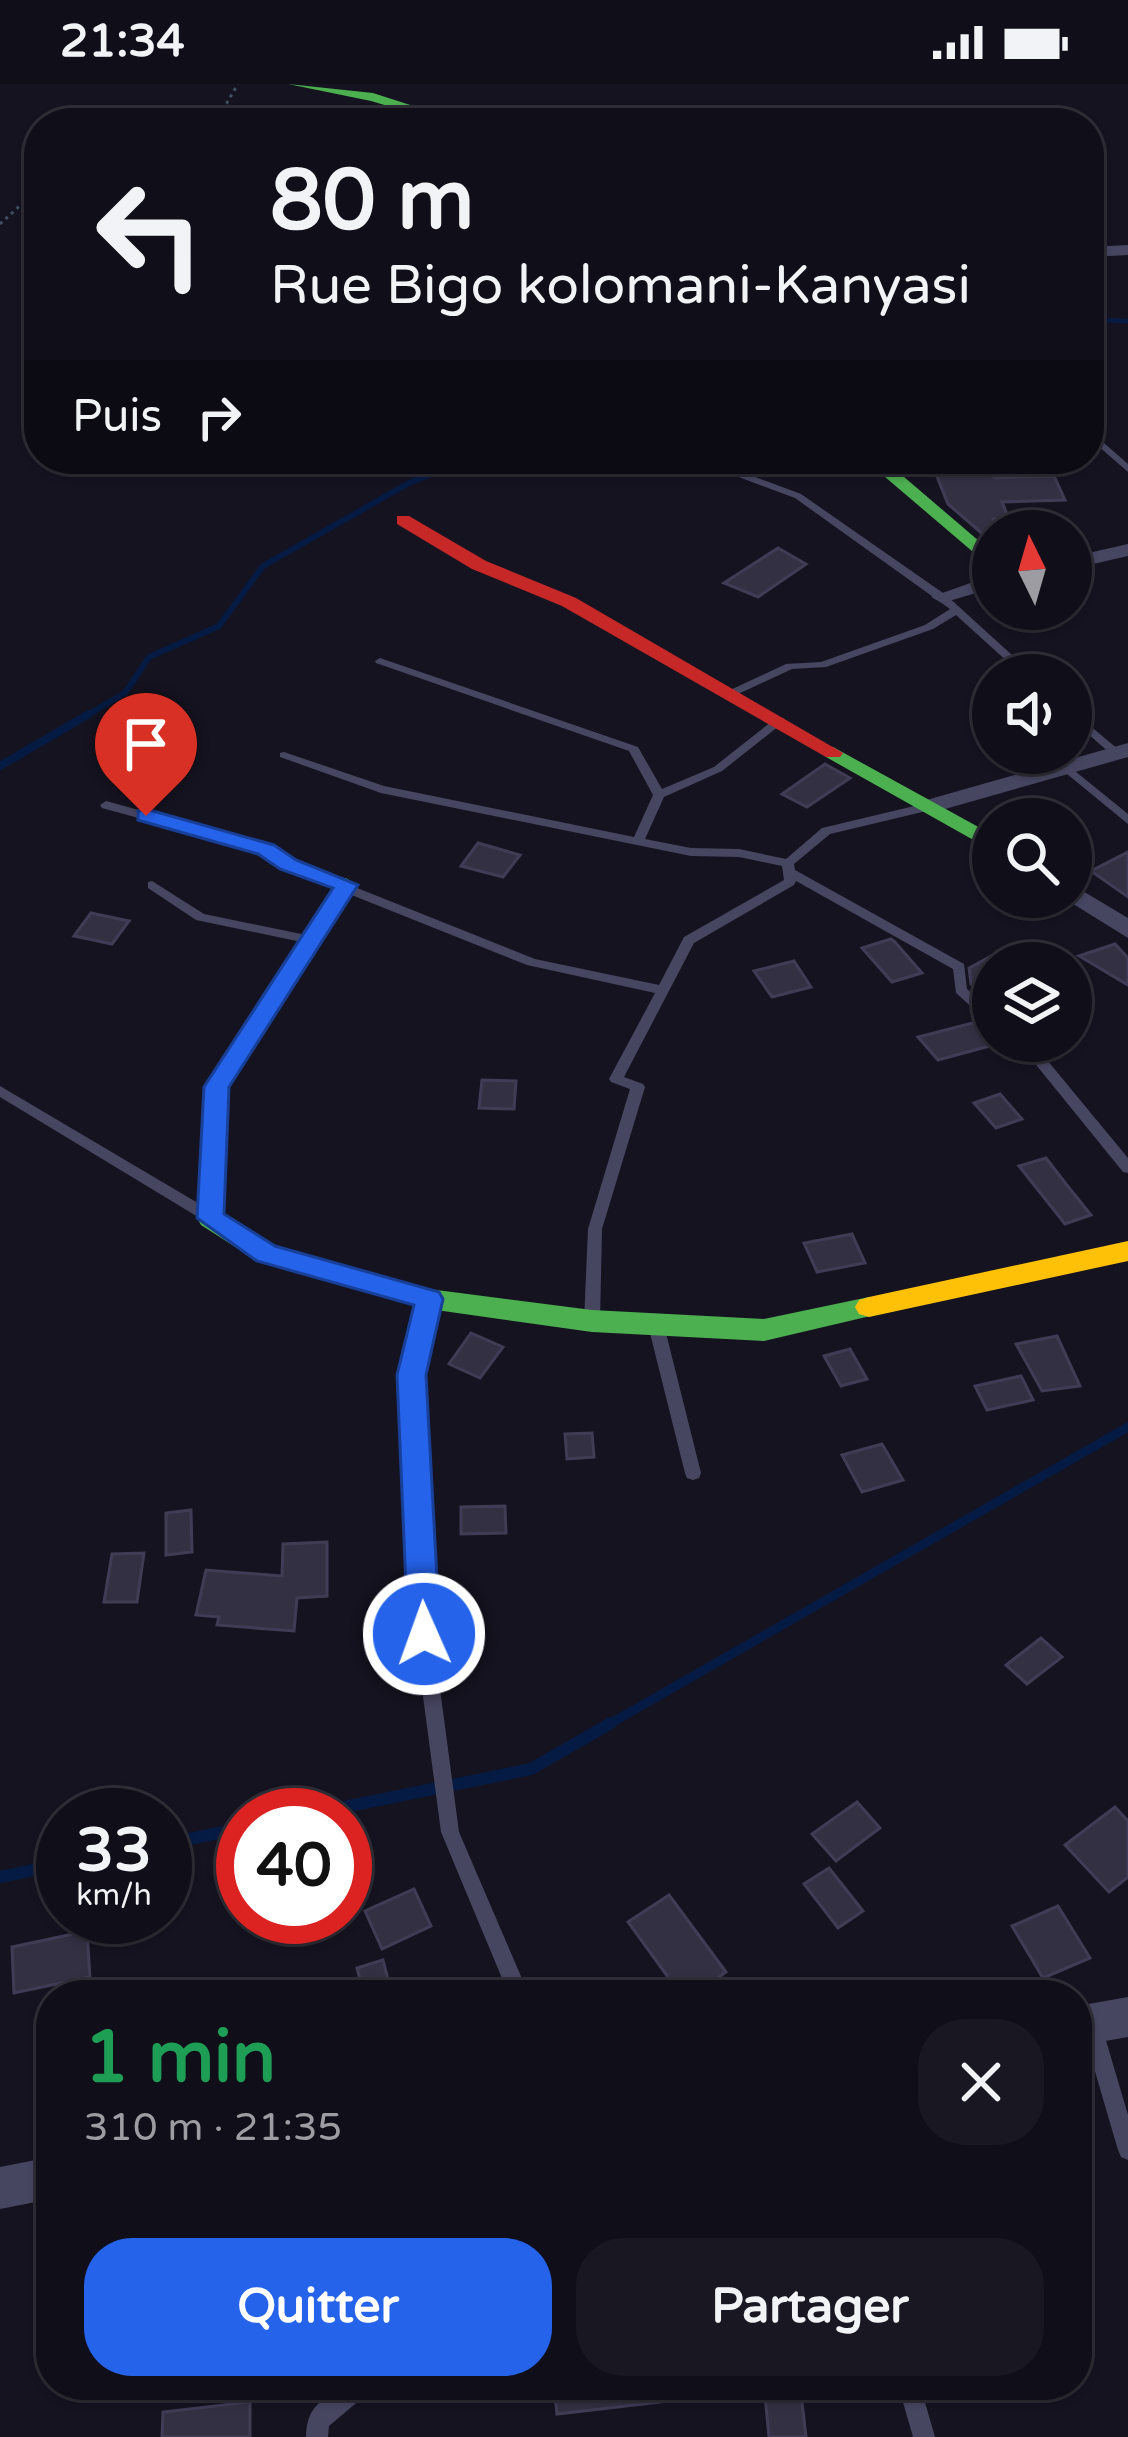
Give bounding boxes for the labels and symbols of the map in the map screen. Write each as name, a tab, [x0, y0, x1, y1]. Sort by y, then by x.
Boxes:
north arrow	[972, 510, 1092, 630]
pin	[95, 693, 197, 816]
position arrow	[361, 1571, 487, 1697]
speed limit sign: 40	[216, 1788, 372, 1944]

